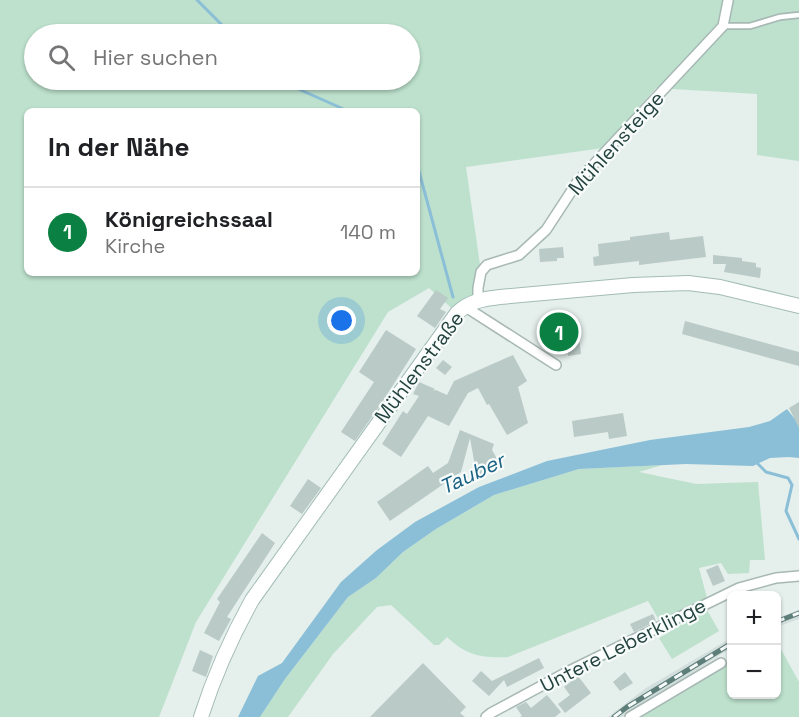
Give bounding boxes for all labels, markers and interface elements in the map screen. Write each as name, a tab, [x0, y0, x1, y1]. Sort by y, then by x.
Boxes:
search box	[24, 24, 420, 90]
icon: search	[45, 41, 78, 74]
text: Hier suchen	[93, 43, 218, 71]
street label: Mühlensteige	[562, 85, 670, 201]
text: In der Nähe	[48, 130, 189, 164]
text: Königreichssaal	[105, 205, 273, 233]
text: 1	[63, 219, 72, 245]
text: 140 m	[340, 219, 396, 245]
text: Kirche	[105, 233, 165, 259]
your location	[327, 306, 356, 335]
street label: Mühlenstraße	[368, 306, 470, 428]
pin: 1	[540, 310, 578, 354]
water label: Tauber	[435, 446, 511, 500]
map controls	[727, 591, 781, 699]
button: +	[727, 591, 781, 645]
street label: Untere Leberklinge	[536, 592, 710, 698]
button: −	[727, 645, 781, 699]

